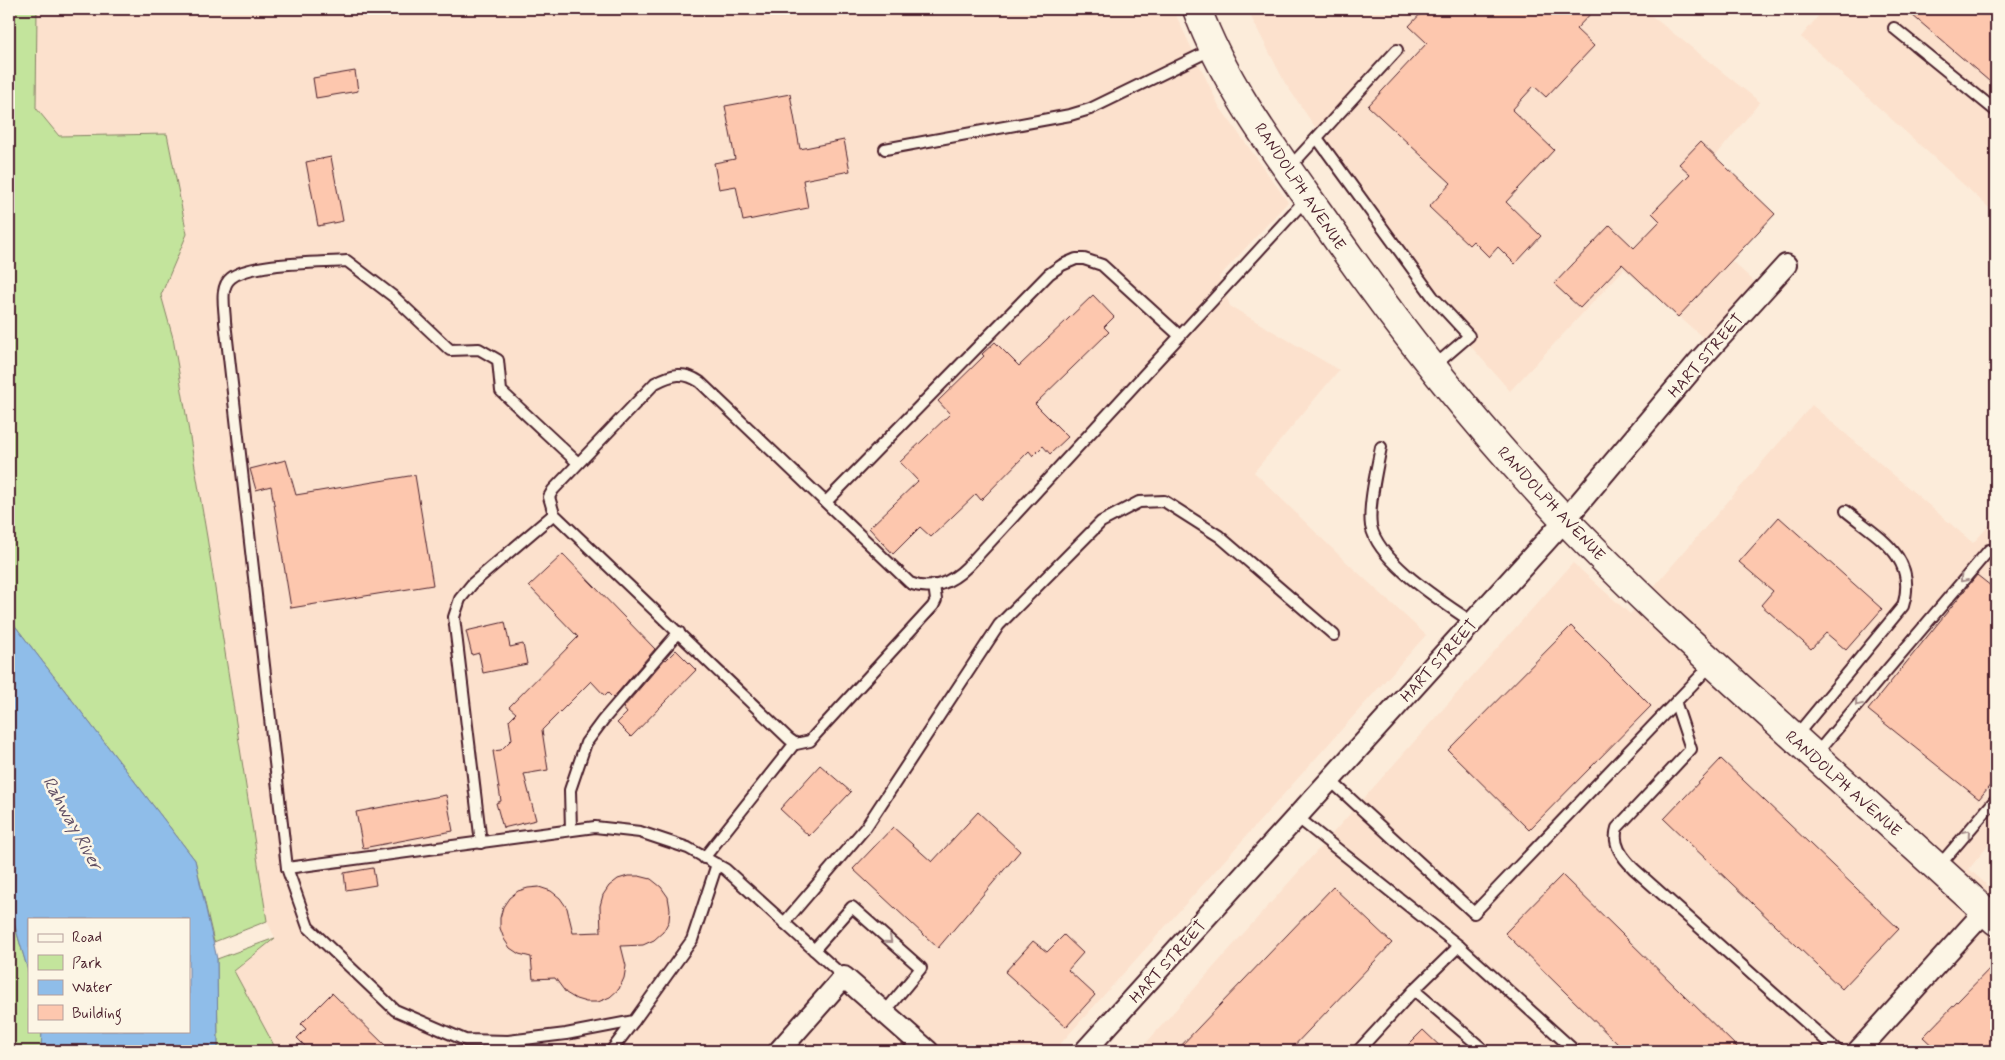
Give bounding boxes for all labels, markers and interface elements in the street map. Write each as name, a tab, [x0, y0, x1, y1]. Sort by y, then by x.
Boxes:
street label: RANDOLPH AVENUE	[1249, 119, 1350, 254]
street label: HART STREET	[1664, 309, 1749, 403]
street label: RANDOLPH AVENUE	[1492, 442, 1609, 566]
one-way arrow	[1960, 574, 1969, 583]
street label: HART STREET	[1396, 615, 1482, 707]
one-way arrow	[1855, 697, 1864, 706]
street label: RANDOLPH AVENUE	[1781, 726, 1905, 842]
water label: Rahway River	[36, 772, 109, 877]
one-way arrow	[1961, 830, 1970, 839]
street label: HART STREET	[1125, 916, 1211, 1008]
legend	[28, 918, 190, 1032]
text: Road	[72, 928, 102, 948]
one-way arrow	[883, 934, 892, 943]
text: Park	[72, 954, 102, 974]
text: Water	[72, 978, 112, 998]
text: Building	[72, 1004, 122, 1025]

